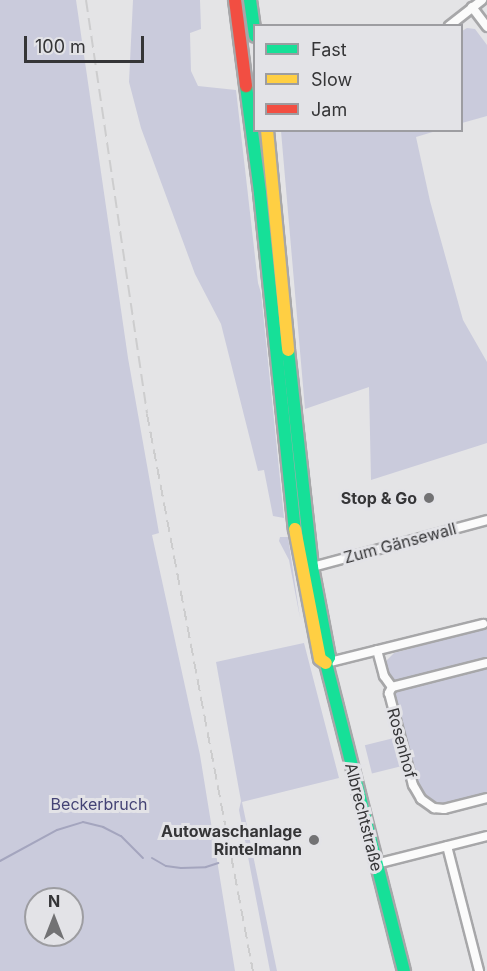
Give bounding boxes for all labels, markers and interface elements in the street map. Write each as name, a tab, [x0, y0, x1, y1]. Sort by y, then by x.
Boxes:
scale bar	[27, 24, 147, 62]
legend	[253, 24, 463, 132]
text: 100 m	[35, 36, 86, 57]
text: Fast	[311, 39, 347, 60]
text: Slow	[311, 69, 352, 90]
text: Jam	[311, 99, 347, 120]
place label: Stop & Go	[341, 488, 417, 508]
marker: Stop & Go	[422, 491, 436, 505]
street label: Zum Gänsewall	[342, 519, 458, 567]
street label: Rosenhof	[383, 706, 421, 780]
street label: Albrechtstraße	[341, 761, 387, 873]
park label: Beckerbruch	[51, 794, 147, 814]
place label: Autowaschanlage Rintelmann	[161, 821, 302, 859]
marker: Autowaschanlage Rintelmann	[307, 833, 321, 847]
north arrow	[24, 887, 84, 947]
text: N	[48, 891, 60, 911]

